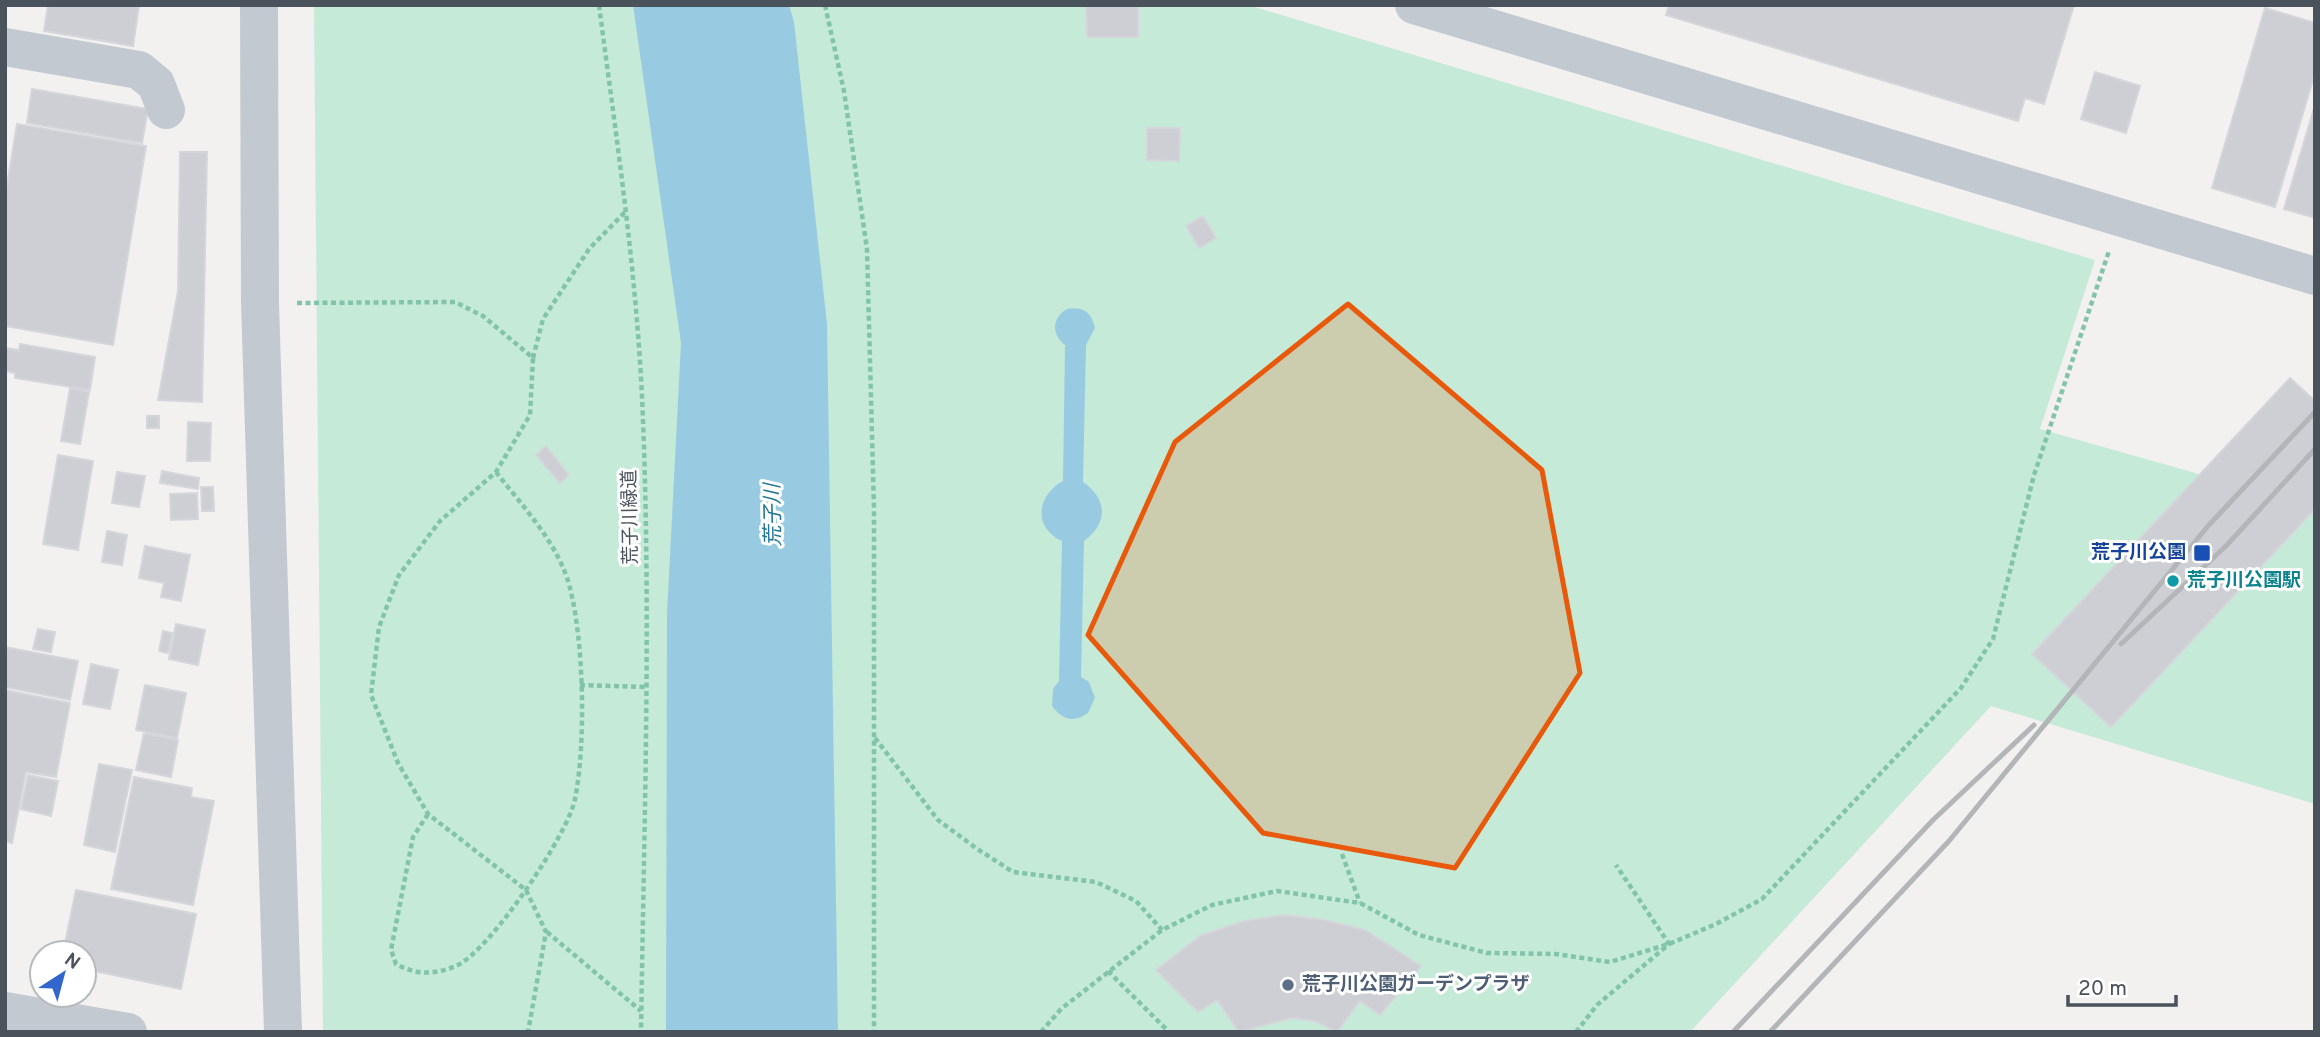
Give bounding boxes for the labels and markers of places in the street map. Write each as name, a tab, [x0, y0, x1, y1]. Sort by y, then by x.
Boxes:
place label: 荒子川公園	[2091, 541, 2186, 565]
marker: 荒子川公園	[2192, 543, 2212, 563]
place label: 荒子川公園駅	[2187, 569, 2301, 593]
marker: 荒子川公園駅	[2165, 573, 2181, 589]
place label: 荒子川公園ガーデンプラザ	[1302, 973, 1529, 997]
marker: 荒子川公園ガーデンプラザ	[1280, 977, 1296, 993]

